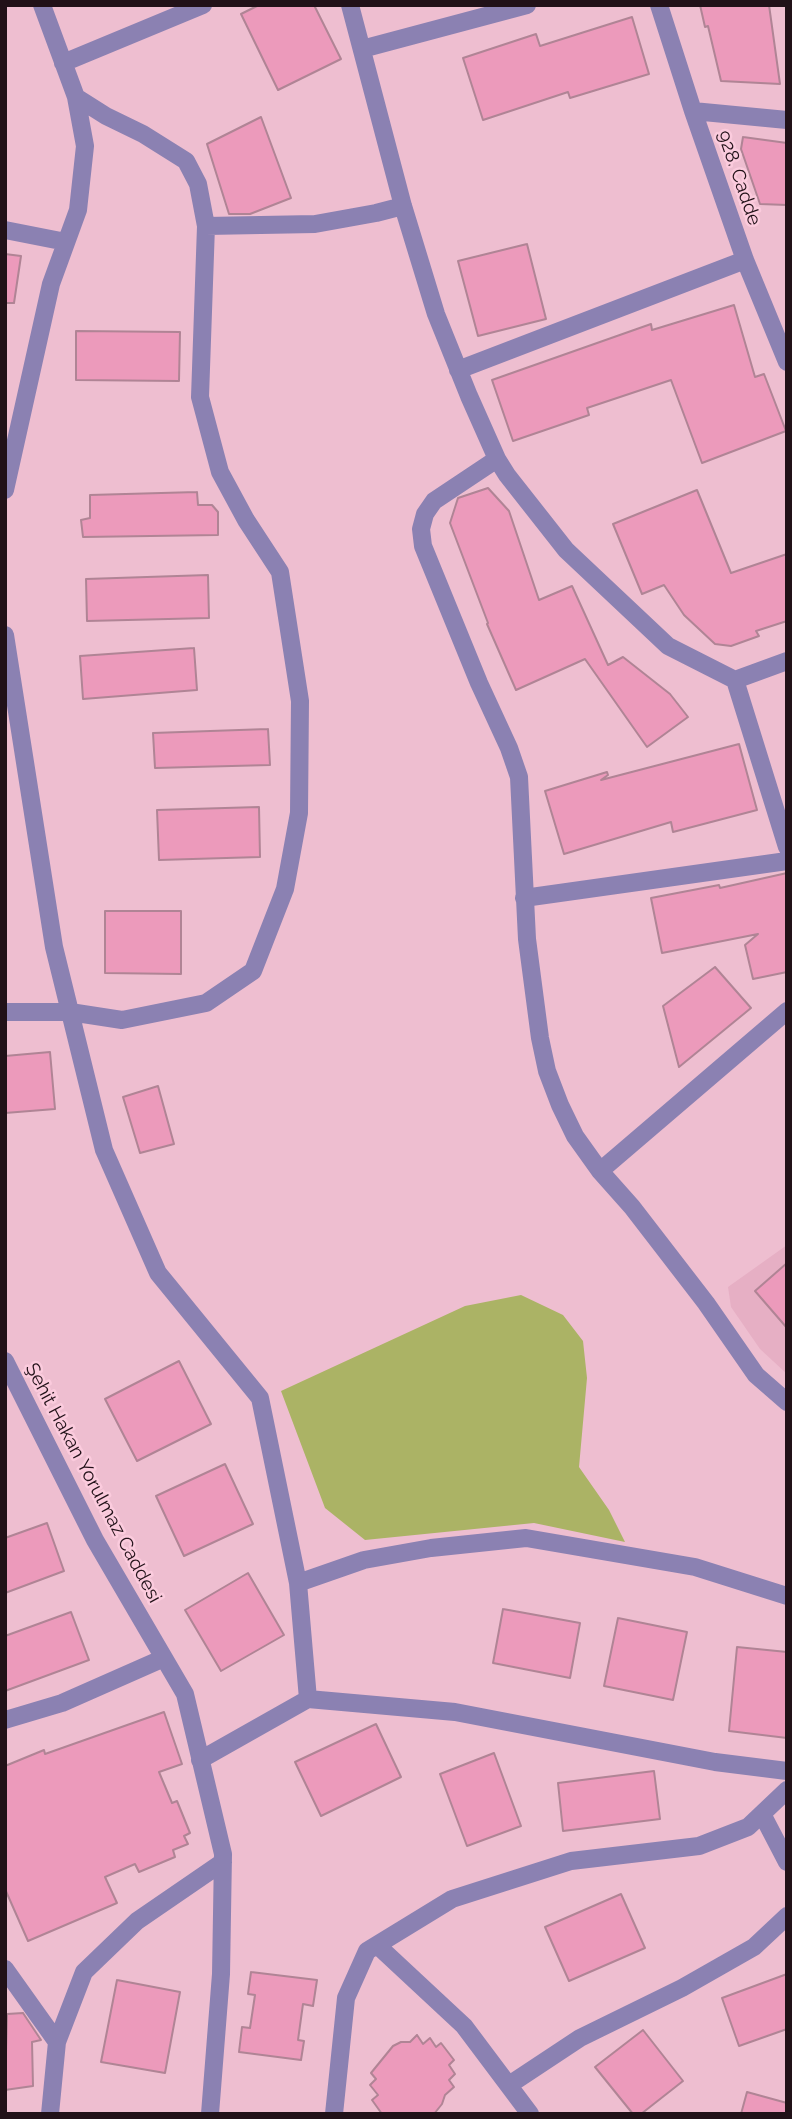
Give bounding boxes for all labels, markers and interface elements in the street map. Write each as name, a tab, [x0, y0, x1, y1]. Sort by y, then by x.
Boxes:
street label: 928. Cadde	[712, 128, 766, 228]
street label: Şehit Hakan Yorulmaz Caddesi	[20, 1359, 166, 1607]

